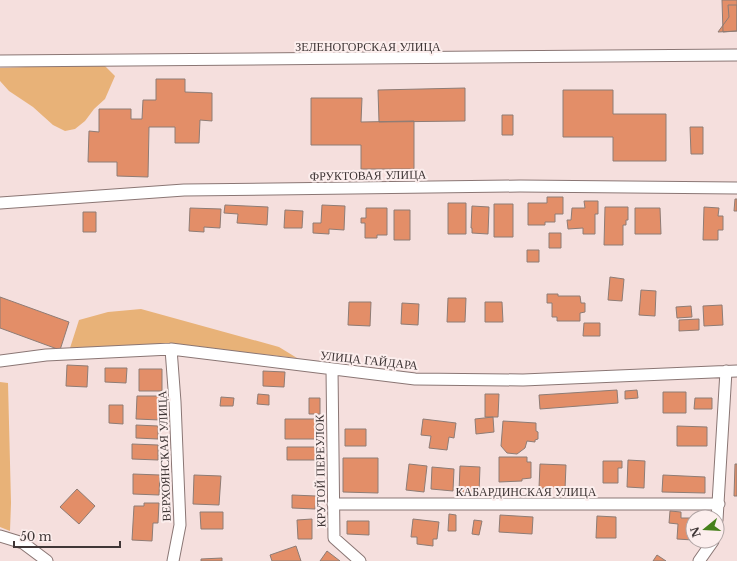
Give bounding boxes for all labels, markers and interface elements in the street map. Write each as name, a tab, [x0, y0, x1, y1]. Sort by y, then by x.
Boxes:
street label: ЗЕЛЕНОГОРСКАЯ УЛИЦА	[295, 39, 441, 54]
street label: ФРУКТОВАЯ УЛИЦА	[309, 166, 427, 184]
street label: УЛИЦА ГАЙДАРА	[319, 347, 419, 373]
street label: ВЕРХОЯНСКАЯ УЛИЦА	[154, 390, 174, 522]
street label: КРУТОЙ ПЕРЕУЛОК	[311, 413, 328, 528]
street label: КАБАРДИНСКАЯ УЛИЦА	[456, 484, 597, 499]
north arrow	[685, 509, 725, 549]
scale bar	[14, 523, 120, 549]
text: N	[687, 524, 704, 539]
text: 50 m	[20, 529, 52, 544]

